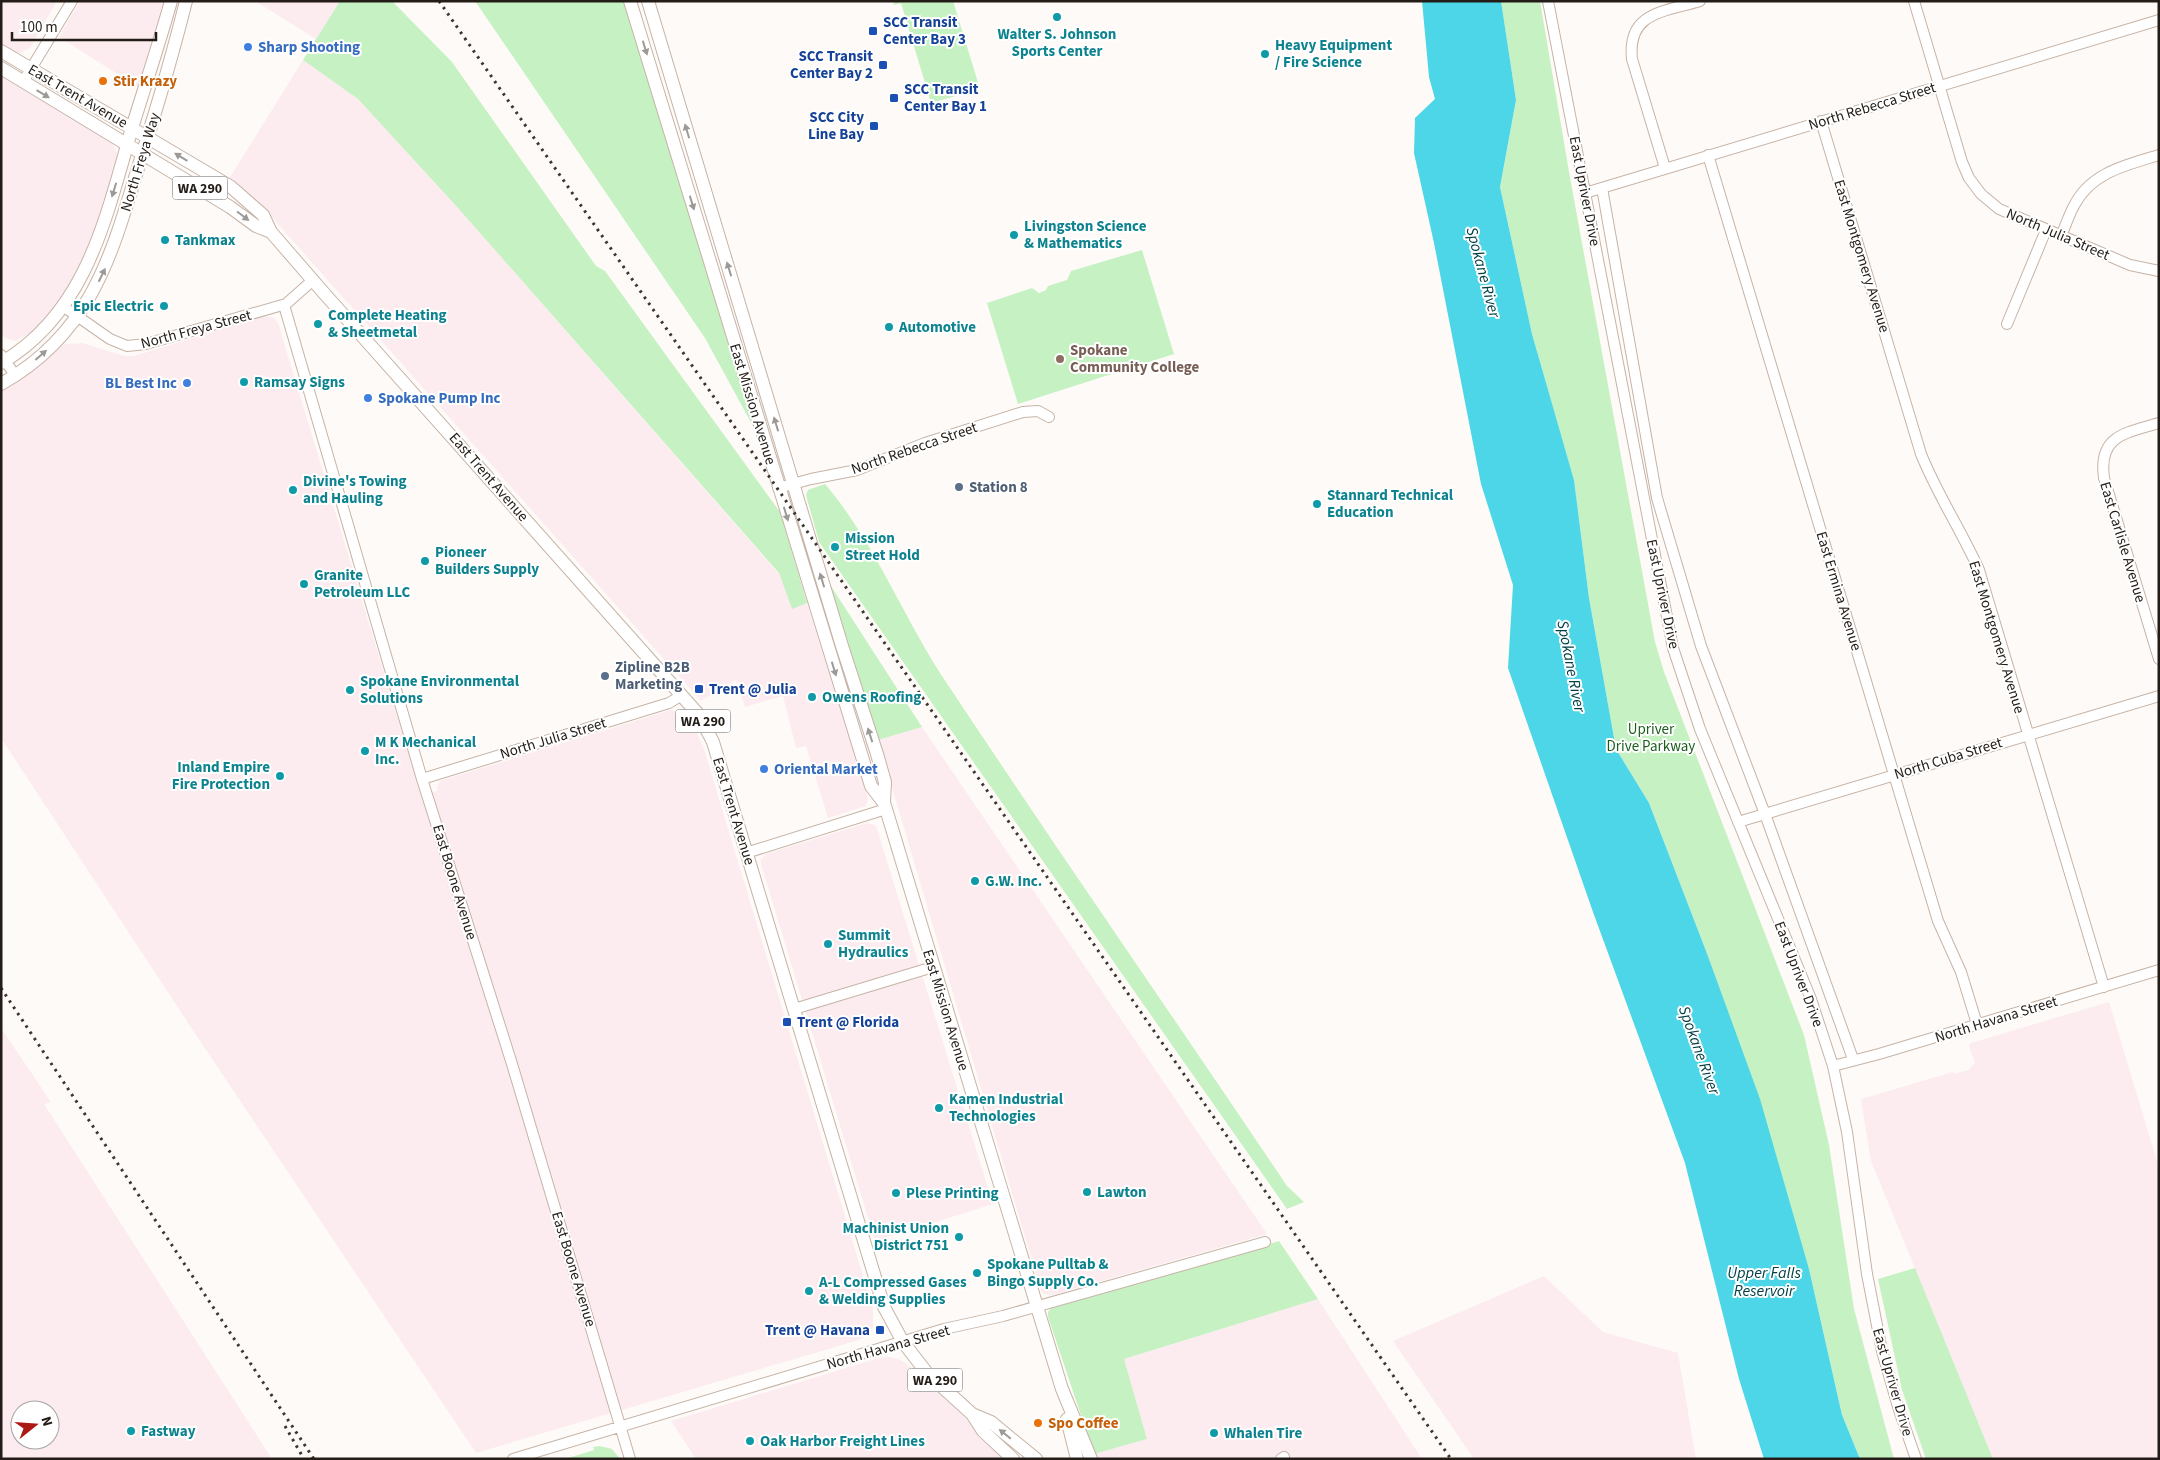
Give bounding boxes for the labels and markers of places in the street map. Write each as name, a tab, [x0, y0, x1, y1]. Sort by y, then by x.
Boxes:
marker: Walter S. Johnson Sports Center	[1051, 11, 1063, 23]
place label: SCC Transit Center Bay 3	[883, 12, 966, 50]
place label: Walter S. Johnson Sports Center	[998, 24, 1116, 62]
marker: SCC Transit Center Bay 3	[867, 25, 879, 37]
place label: Heavy Equipment / Fire Science	[1275, 35, 1392, 73]
place label: Sharp Shooting	[258, 37, 360, 58]
marker: Sharp Shooting	[242, 41, 254, 53]
place label: SCC Transit Center Bay 2	[790, 46, 873, 84]
marker: Heavy Equipment / Fire Science	[1259, 48, 1271, 60]
marker: SCC Transit Center Bay 2	[877, 59, 889, 71]
place label: Stir Krazy	[113, 71, 177, 92]
marker: Stir Krazy	[97, 75, 109, 87]
place label: SCC Transit Center Bay 1	[904, 79, 987, 117]
marker: SCC Transit Center Bay 1	[888, 92, 900, 104]
place label: SCC City Line Bay	[808, 107, 864, 145]
marker: SCC City Line Bay	[868, 120, 880, 132]
place label: Livingston Science & Mathematics	[1024, 216, 1147, 254]
marker: Livingston Science & Mathematics	[1008, 229, 1020, 241]
place label: Tankmax	[175, 230, 236, 251]
marker: Tankmax	[159, 234, 171, 246]
place label: Epic Electric	[73, 296, 154, 317]
marker: Epic Electric	[158, 300, 170, 312]
place label: Complete Heating & Sheetmetal	[328, 305, 446, 343]
place label: Automotive	[898, 317, 976, 338]
marker: Complete Heating & Sheetmetal	[312, 318, 324, 330]
marker: Automotive	[883, 321, 895, 333]
place label: Spokane Community College	[1070, 340, 1200, 378]
marker: Spokane Community College	[1054, 353, 1066, 365]
place label: Ramsay Signs	[254, 372, 345, 393]
place label: BL Best Inc	[105, 373, 177, 394]
marker: Ramsay Signs	[238, 376, 250, 388]
marker: BL Best Inc	[181, 377, 193, 389]
place label: Spokane Pump Inc	[378, 388, 501, 409]
marker: Spokane Pump Inc	[362, 392, 374, 404]
place label: Divine's Towing and Hauling	[303, 471, 407, 509]
place label: Station 8	[969, 477, 1028, 498]
marker: Station 8	[953, 481, 965, 493]
marker: Divine's Towing and Hauling	[287, 484, 299, 496]
place label: Stannard Technical Education	[1327, 485, 1454, 523]
marker: Stannard Technical Education	[1311, 498, 1323, 510]
place label: Mission Street Hold	[845, 528, 920, 566]
marker: Mission Street Hold	[829, 541, 841, 553]
place label: Pioneer Builders Supply	[435, 542, 539, 580]
marker: Pioneer Builders Supply	[419, 555, 431, 567]
place label: Granite Petroleum LLC	[314, 565, 411, 603]
marker: Granite Petroleum LLC	[298, 578, 310, 590]
place label: Zipline B2B Marketing	[615, 657, 690, 695]
marker: Zipline B2B Marketing	[599, 670, 611, 682]
place label: Spokane Environmental Solutions	[360, 671, 520, 709]
place label: Trent @ Julia	[709, 679, 797, 700]
marker: Trent @ Julia	[693, 683, 705, 695]
marker: Spokane Environmental Solutions	[344, 684, 356, 696]
place label: Owens Roofing	[822, 687, 921, 708]
marker: Owens Roofing	[806, 691, 818, 703]
place label: M K Mechanical Inc.	[375, 732, 477, 770]
marker: M K Mechanical Inc.	[359, 745, 371, 757]
place label: Inland Empire Fire Protection	[172, 757, 270, 795]
place label: Oriental Market	[774, 759, 878, 780]
marker: Oriental Market	[758, 763, 770, 775]
marker: Inland Empire Fire Protection	[274, 770, 286, 782]
place label: G.W. Inc.	[985, 871, 1042, 892]
marker: G.W. Inc.	[969, 875, 981, 887]
place label: Summit Hydraulics	[838, 925, 909, 963]
marker: Summit Hydraulics	[822, 938, 834, 950]
place label: Trent @ Florida	[797, 1012, 899, 1033]
marker: Trent @ Florida	[781, 1016, 793, 1028]
place label: Kamen Industrial Technologies	[949, 1089, 1064, 1127]
marker: Kamen Industrial Technologies	[933, 1102, 945, 1114]
place label: Lawton	[1097, 1182, 1147, 1203]
place label: Plese Printing	[906, 1183, 999, 1204]
marker: Lawton	[1081, 1186, 1093, 1198]
marker: Plese Printing	[890, 1187, 902, 1199]
place label: Machinist Union District 751	[843, 1218, 949, 1256]
marker: Machinist Union District 751	[953, 1231, 965, 1243]
place label: Spokane Pulltab & Bingo Supply Co.	[987, 1254, 1109, 1292]
marker: Spokane Pulltab & Bingo Supply Co.	[971, 1267, 983, 1279]
place label: A-L Compressed Gases & Welding Supplies	[818, 1272, 967, 1310]
marker: A-L Compressed Gases & Welding Supplies	[803, 1285, 815, 1297]
place label: Trent @ Havana	[765, 1320, 870, 1341]
marker: Trent @ Havana	[874, 1324, 886, 1336]
place label: Spo Coffee	[1048, 1413, 1119, 1434]
marker: Spo Coffee	[1032, 1417, 1044, 1429]
place label: Fastway	[141, 1421, 196, 1442]
place label: Whalen Tire	[1224, 1423, 1303, 1444]
marker: Fastway	[125, 1425, 137, 1437]
marker: Whalen Tire	[1208, 1427, 1220, 1439]
place label: Oak Harbor Freight Lines	[760, 1431, 925, 1452]
marker: Oak Harbor Freight Lines	[744, 1435, 756, 1447]

